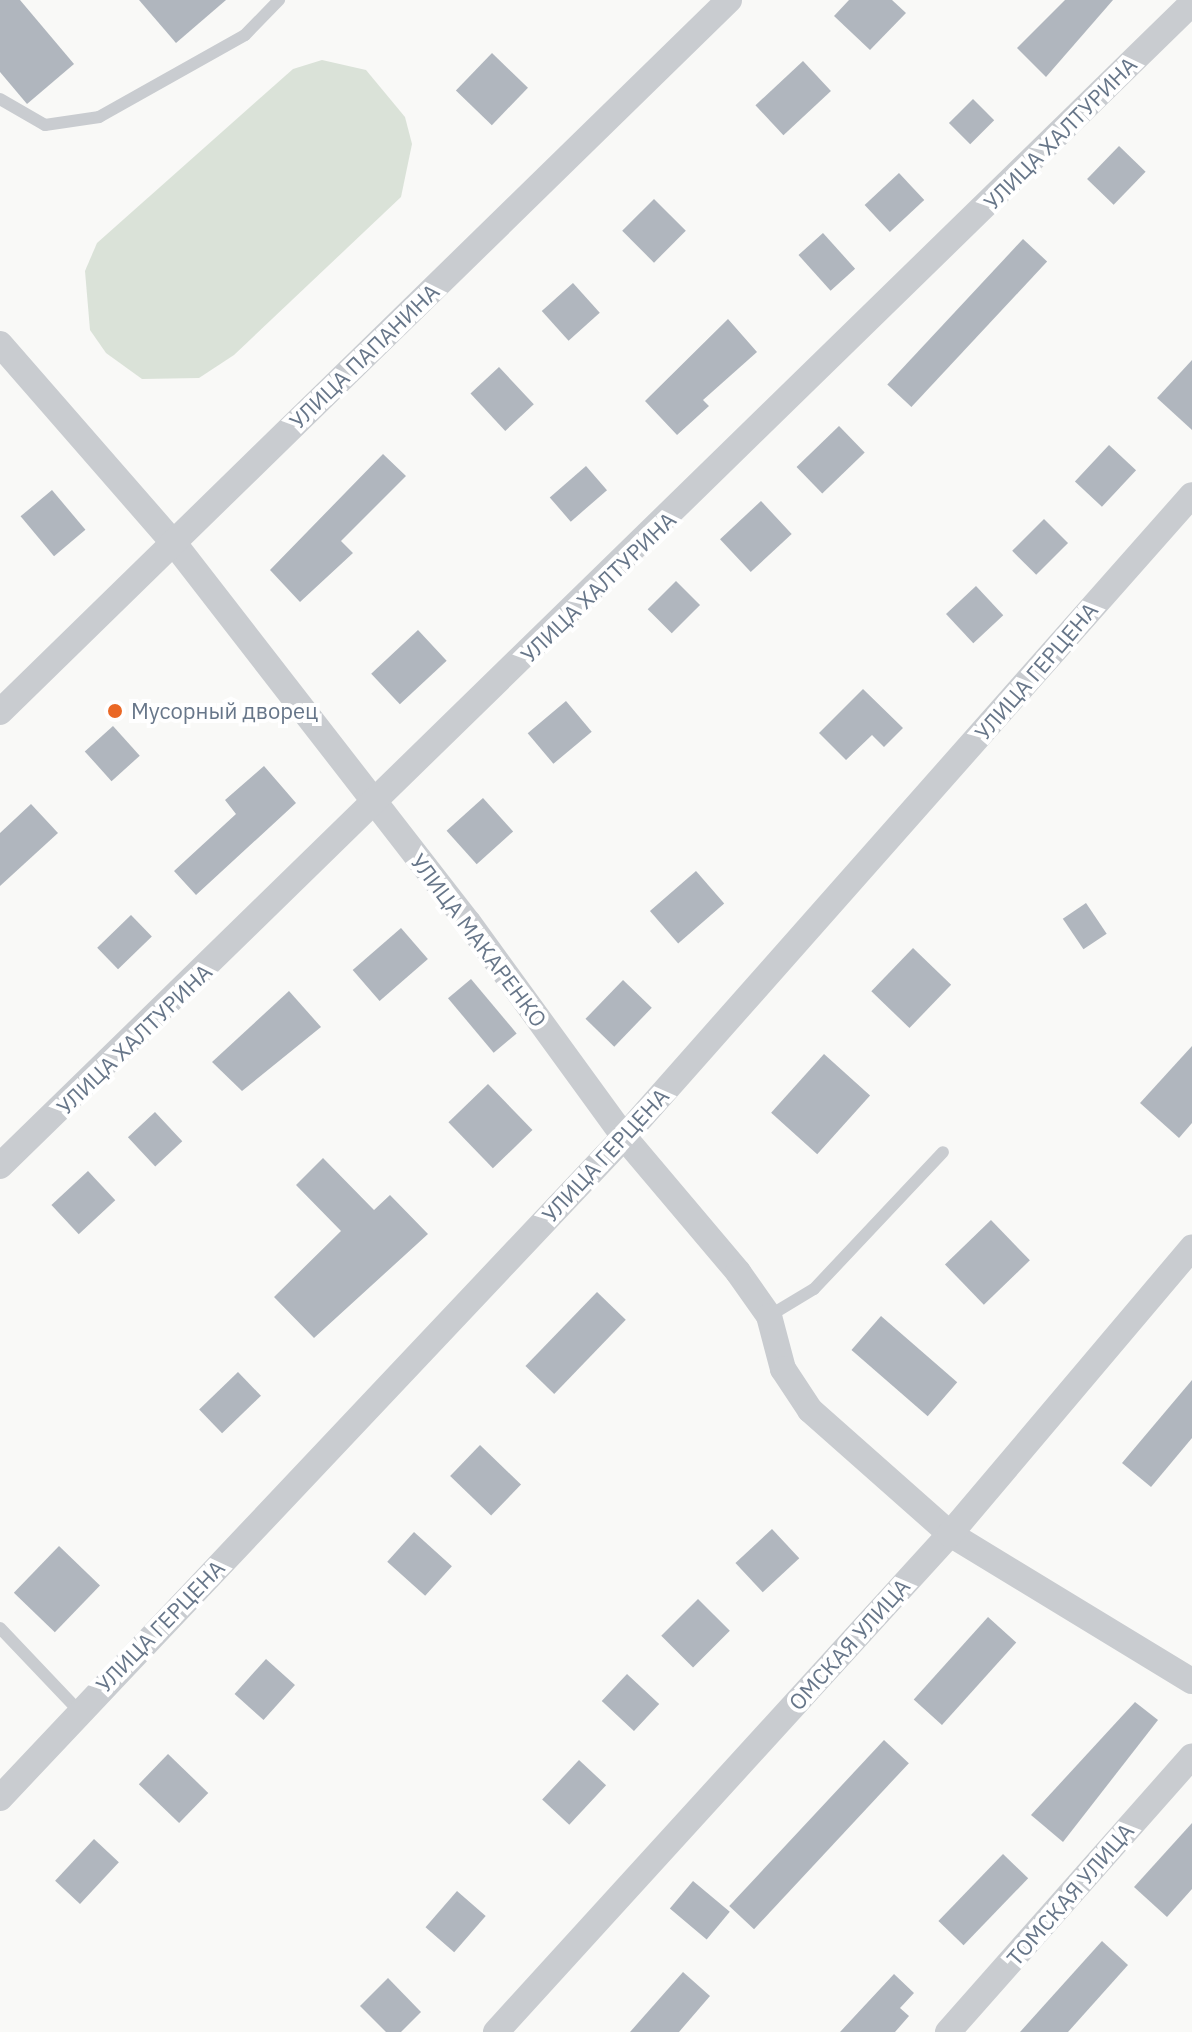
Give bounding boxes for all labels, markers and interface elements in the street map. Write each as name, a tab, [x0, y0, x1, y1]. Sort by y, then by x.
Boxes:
street label: УЛИЦА ХАЛТУРИНА	[978, 51, 1142, 215]
street label: УЛИЦА ПАПАНИНА	[284, 278, 444, 434]
street label: УЛИЦА ХАЛТУРИНА	[515, 506, 681, 668]
street label: УЛИЦА ГЕРЦЕНА	[969, 597, 1103, 745]
place label: Мусорный дворец	[131, 698, 318, 724]
marker: Мусорный дворец	[106, 702, 124, 720]
street label: УЛИЦА МАКАРЕНКО	[405, 848, 553, 1032]
street label: УЛИЦА ХАЛТУРИНА	[51, 958, 217, 1120]
street label: УЛИЦА ГЕРЦЕНА	[536, 1083, 674, 1227]
street label: УЛИЦА ГЕРЦЕНА	[90, 1554, 230, 1698]
street label: ОМСКАЯ УЛИЦА	[783, 1573, 915, 1715]
street label: ТОМСКАЯ УЛИЦА	[1001, 1817, 1139, 1971]

